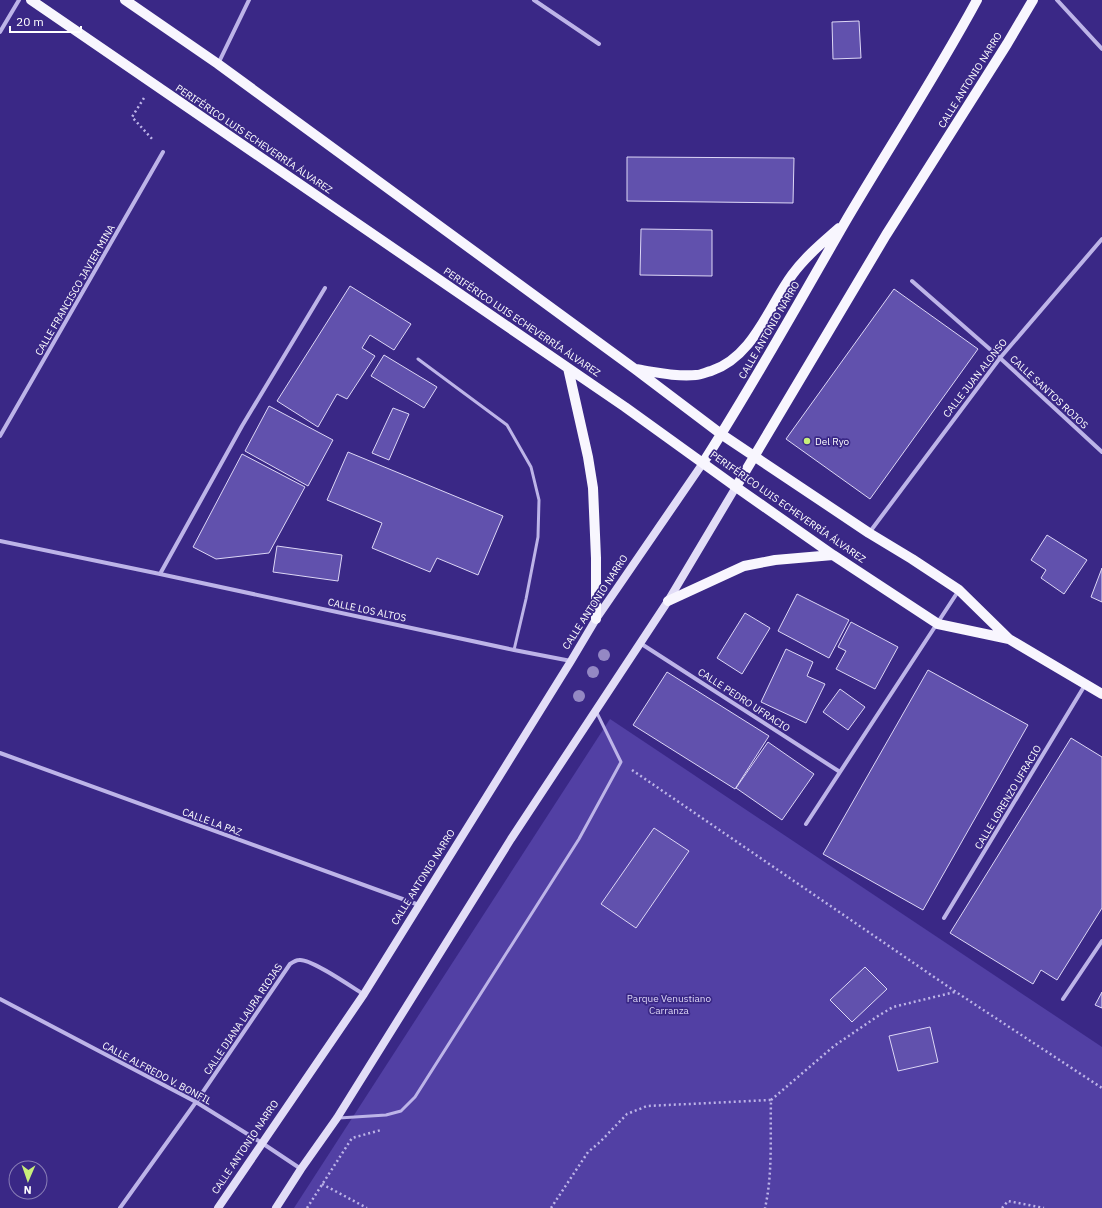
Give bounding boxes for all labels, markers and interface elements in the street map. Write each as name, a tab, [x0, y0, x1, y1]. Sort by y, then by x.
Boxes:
scale bar	[10, 8, 81, 34]
text: 20 m	[16, 14, 44, 29]
street label: CALLE ANTONIO NARRO	[935, 30, 1005, 130]
street label: PERIFÉRICO LUIS ECHEVERRÍA ÁLVAREZ	[173, 81, 335, 197]
street label: CALLE FRANCISCO JAVIER MINA	[32, 222, 118, 358]
street label: PERIFÉRICO LUIS ECHEVERRÍA ÁLVAREZ	[441, 264, 603, 380]
street label: CALLE ANTONIO NARRO	[736, 279, 802, 381]
street label: CALLE JUAN ALONSO	[940, 336, 1010, 420]
street label: CALLE SANTOS ROJOS	[1007, 352, 1091, 432]
place label: Del Ryo	[815, 435, 850, 448]
marker: Del Ryo	[802, 436, 812, 446]
street label: PERIFÉRICO LUIS ECHEVERRÍA ÁLVAREZ	[708, 448, 868, 566]
street label: CALLE ANTONIO NARRO	[559, 552, 631, 652]
street label: CALLE LOS ALTOS	[327, 595, 408, 625]
street label: CALLE PEDRO UFRACIO	[695, 665, 793, 735]
street label: CALLE LORENZO UFRACIO	[972, 743, 1044, 851]
street label: CALLE LA PAZ	[180, 805, 244, 839]
street label: CALLE ANTONIO NARRO	[388, 827, 458, 927]
street label: CALLE DIANA LAURA RIOJAS	[201, 961, 285, 1077]
park label: Parque Venustiano Carranza	[627, 992, 712, 1017]
street label: CALLE ALFREDO V. BONFIL	[100, 1039, 214, 1107]
street label: CALLE ANTONIO NARRO	[209, 1097, 281, 1197]
north arrow	[8, 1160, 48, 1200]
text: N	[23, 1183, 32, 1197]

